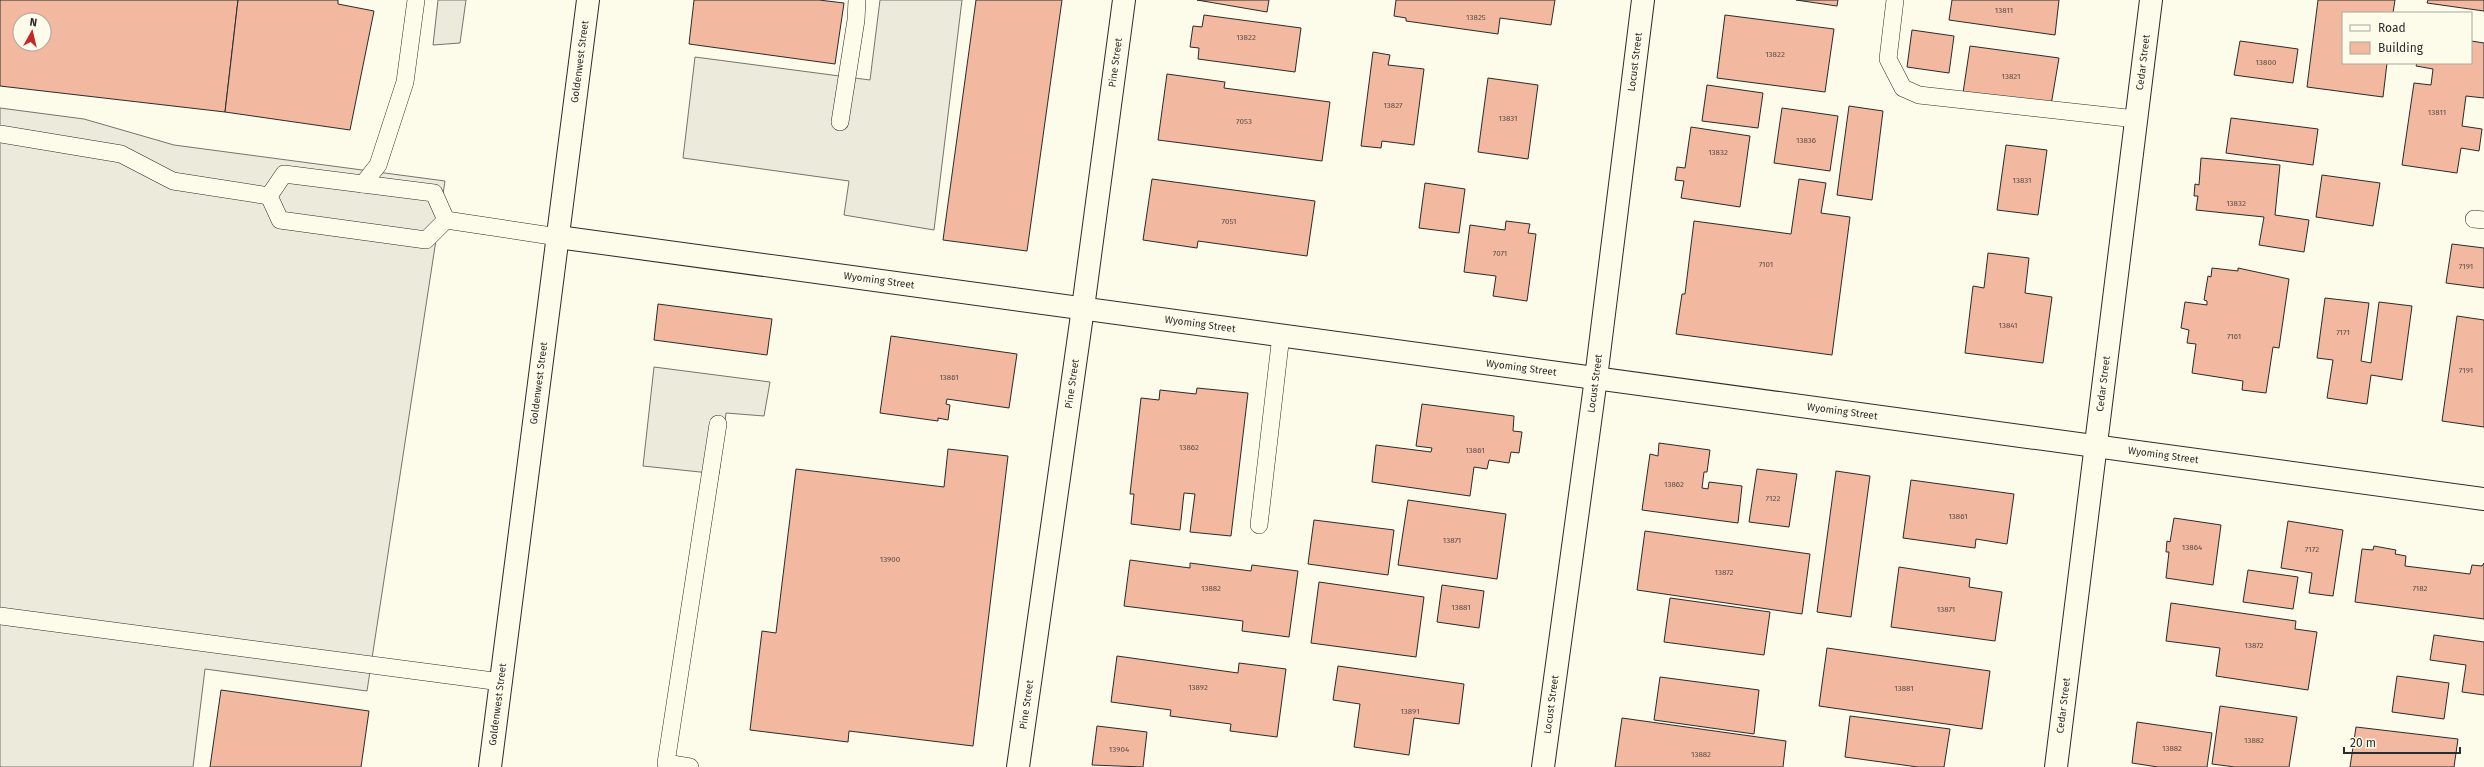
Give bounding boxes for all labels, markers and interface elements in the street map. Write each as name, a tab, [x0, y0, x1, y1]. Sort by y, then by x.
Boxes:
house number: 13811	[1995, 6, 2013, 15]
north arrow	[12, 12, 52, 52]
legend	[2342, 12, 2472, 64]
house number: 13825	[1466, 13, 1486, 22]
text: N	[29, 16, 38, 30]
street label: Goldenwest Street	[569, 19, 591, 104]
text: Road	[2378, 21, 2406, 35]
street label: Locust Street	[1626, 32, 1645, 92]
house number: 13822	[1236, 33, 1256, 42]
street label: Cedar Street	[2134, 33, 2153, 91]
street label: Pine Street	[1106, 37, 1125, 88]
text: Building	[2378, 41, 2424, 55]
house number: 13822	[1765, 50, 1785, 59]
house number: 13800	[2256, 58, 2277, 67]
house number: 13821	[2001, 72, 2021, 81]
house number: 13827	[1383, 101, 1403, 110]
house number: 13811	[2428, 108, 2446, 117]
house number: 13831	[1498, 114, 1518, 123]
house number: 7053	[1236, 117, 1252, 126]
house number: 13836	[1796, 136, 1816, 145]
house number: 13832	[1708, 148, 1728, 157]
house number: 13831	[2012, 176, 2032, 185]
house number: 13832	[2226, 199, 2246, 208]
house number: 7051	[1222, 217, 1236, 226]
house number: 7071	[1493, 249, 1507, 258]
house number: 7101	[1759, 260, 1773, 269]
house number: 7191	[2459, 262, 2473, 271]
street label: Wyoming Street	[843, 270, 916, 291]
street label: Wyoming Street	[1164, 314, 1237, 335]
house number: 13841	[1998, 321, 2018, 330]
house number: 7171	[2336, 328, 2350, 337]
house number: 7161	[2227, 332, 2241, 341]
street label: Goldenwest Street	[528, 341, 550, 425]
street label: Locust Street	[1585, 353, 1605, 414]
street label: Cedar Street	[2094, 355, 2113, 412]
street label: Wyoming Street	[1485, 357, 1558, 379]
street label: Pine Street	[1063, 358, 1082, 409]
house number: 7191	[2459, 366, 2473, 375]
house number: 13861	[939, 373, 959, 382]
street label: Wyoming Street	[1806, 401, 1879, 422]
house number: 13862	[1179, 443, 1199, 452]
street label: Wyoming Street	[2127, 445, 2200, 466]
house number: 13861	[1465, 446, 1485, 455]
house number: 13862	[1664, 480, 1684, 489]
house number: 7122	[1766, 494, 1780, 503]
house number: 13861	[1948, 512, 1968, 521]
house number: 13871	[1443, 536, 1461, 545]
house number: 13864	[2182, 543, 2203, 552]
house number: 7172	[2305, 545, 2319, 554]
house number: 13900	[880, 555, 901, 564]
house number: 13872	[1714, 568, 1734, 577]
house number: 13882	[1201, 584, 1221, 593]
house number: 7182	[2412, 584, 2428, 593]
house number: 13881	[1451, 603, 1471, 612]
house number: 13871	[1937, 605, 1955, 614]
house number: 13872	[2244, 641, 2264, 650]
street label: Goldenwest Street	[487, 662, 509, 746]
street label: Locust Street	[1542, 674, 1561, 735]
street label: Cedar Street	[2054, 677, 2073, 734]
street label: Pine Street	[1017, 679, 1036, 730]
house number: 13892	[1188, 683, 1208, 692]
house number: 13881	[1894, 684, 1914, 693]
house number: 13891	[1400, 707, 1420, 716]
scale bar	[2344, 729, 2460, 755]
house number: 13882	[2244, 736, 2264, 745]
text: 20 m	[2350, 736, 2376, 750]
house number: 13882	[2162, 744, 2182, 753]
house number: 13904	[1109, 745, 1130, 754]
house number: 13882	[1691, 750, 1711, 759]

